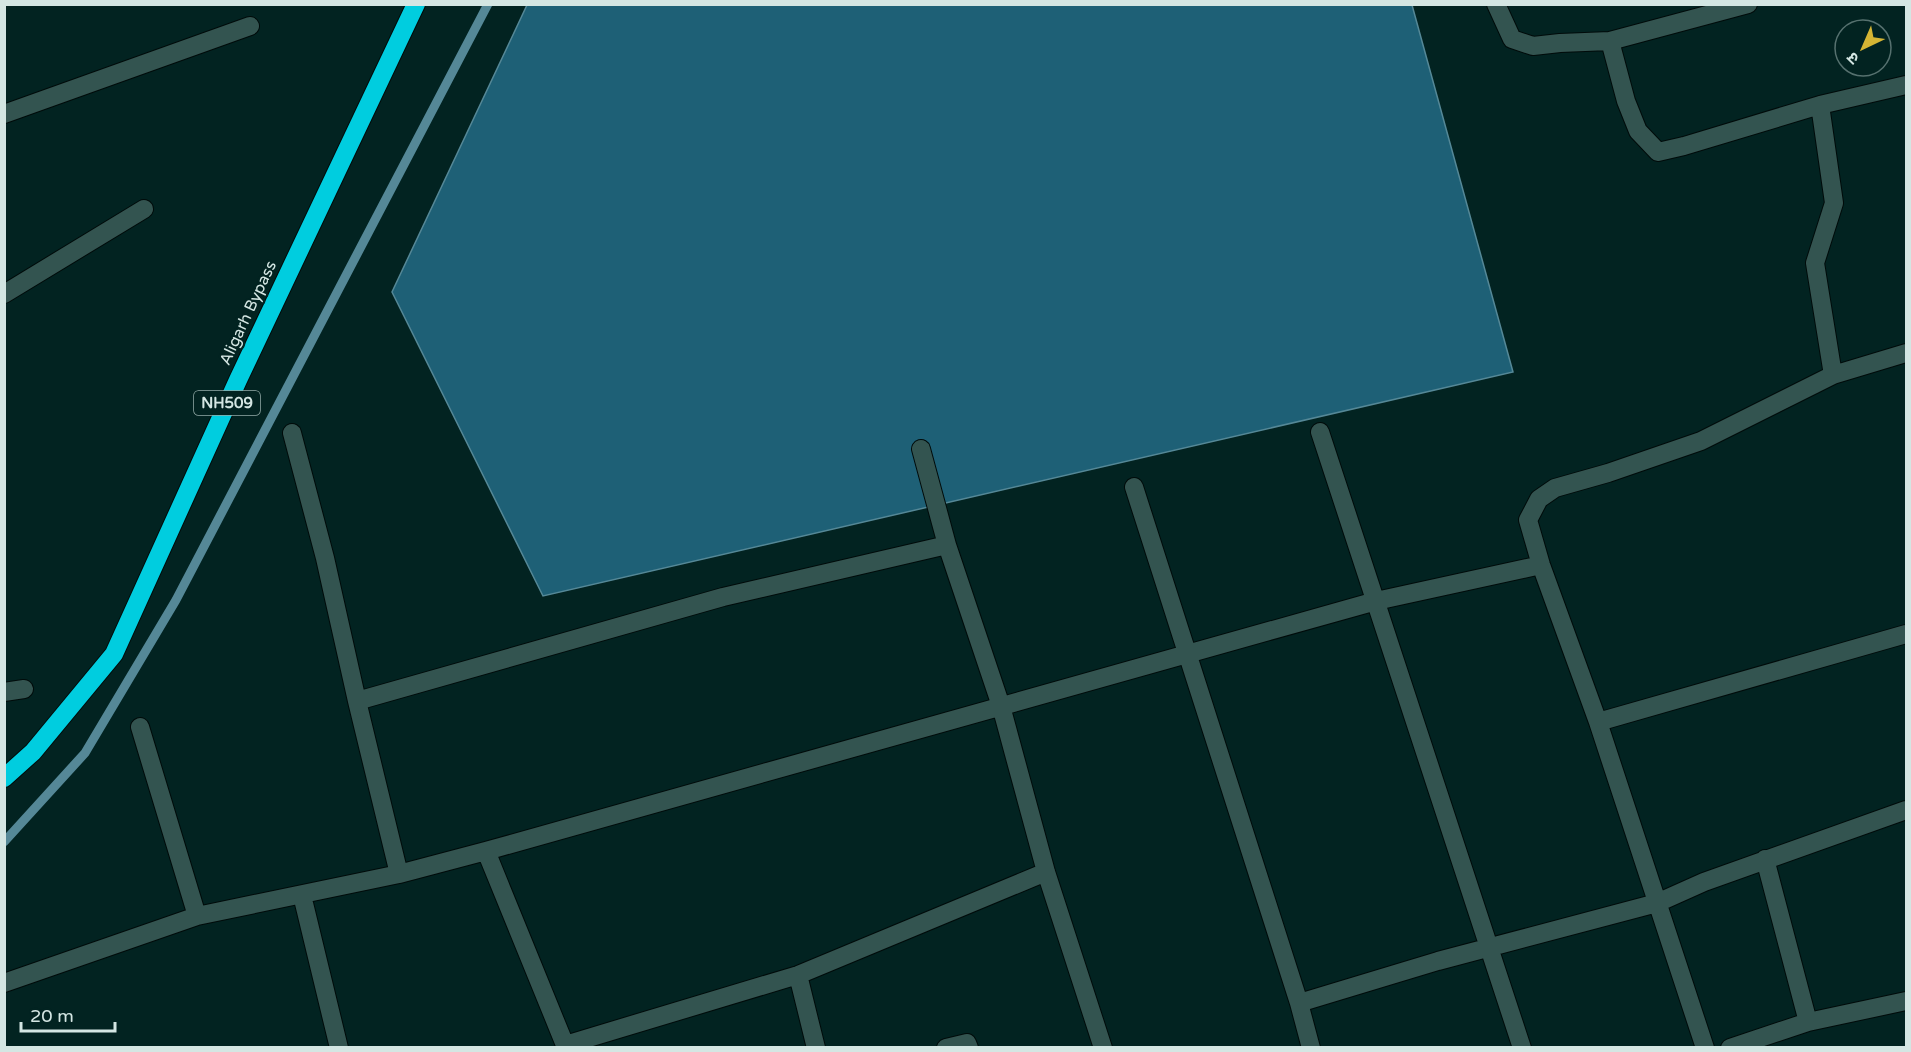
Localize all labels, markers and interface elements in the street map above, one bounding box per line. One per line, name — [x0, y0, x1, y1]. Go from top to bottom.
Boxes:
north arrow — [1833, 18, 1893, 78]
text: उ — [1843, 47, 1864, 69]
street label: Aligarh Bypass — [215, 258, 281, 368]
road number: NH509 — [194, 391, 260, 415]
scale bar — [21, 995, 116, 1033]
text: 20 m — [30, 1005, 74, 1027]

